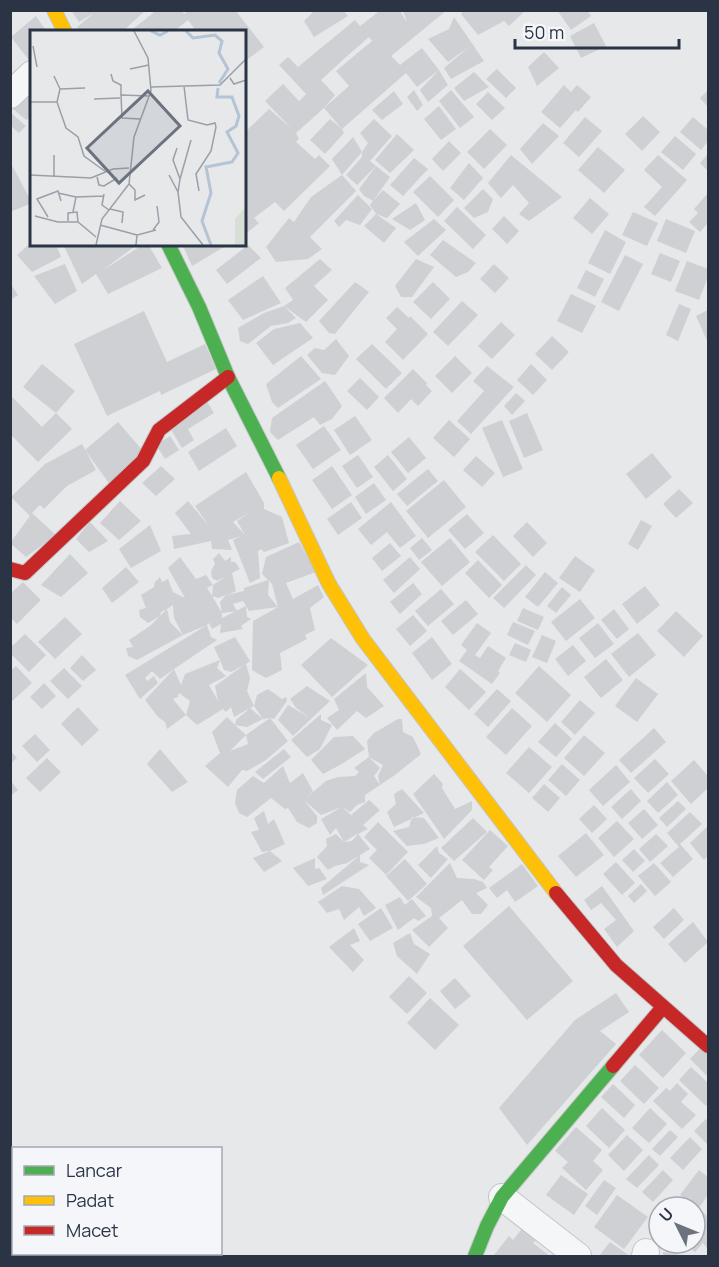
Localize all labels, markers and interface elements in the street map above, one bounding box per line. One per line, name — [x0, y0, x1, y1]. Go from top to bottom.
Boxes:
scale bar — [515, 12, 678, 50]
text: 50 m — [524, 20, 564, 44]
inset map — [30, 30, 246, 246]
legend — [12, 1147, 222, 1255]
text: Lancar — [66, 1158, 123, 1182]
text: Padat — [66, 1188, 114, 1212]
north arrow — [647, 1195, 707, 1255]
text: U — [654, 1203, 678, 1226]
text: Macet — [66, 1218, 119, 1242]

